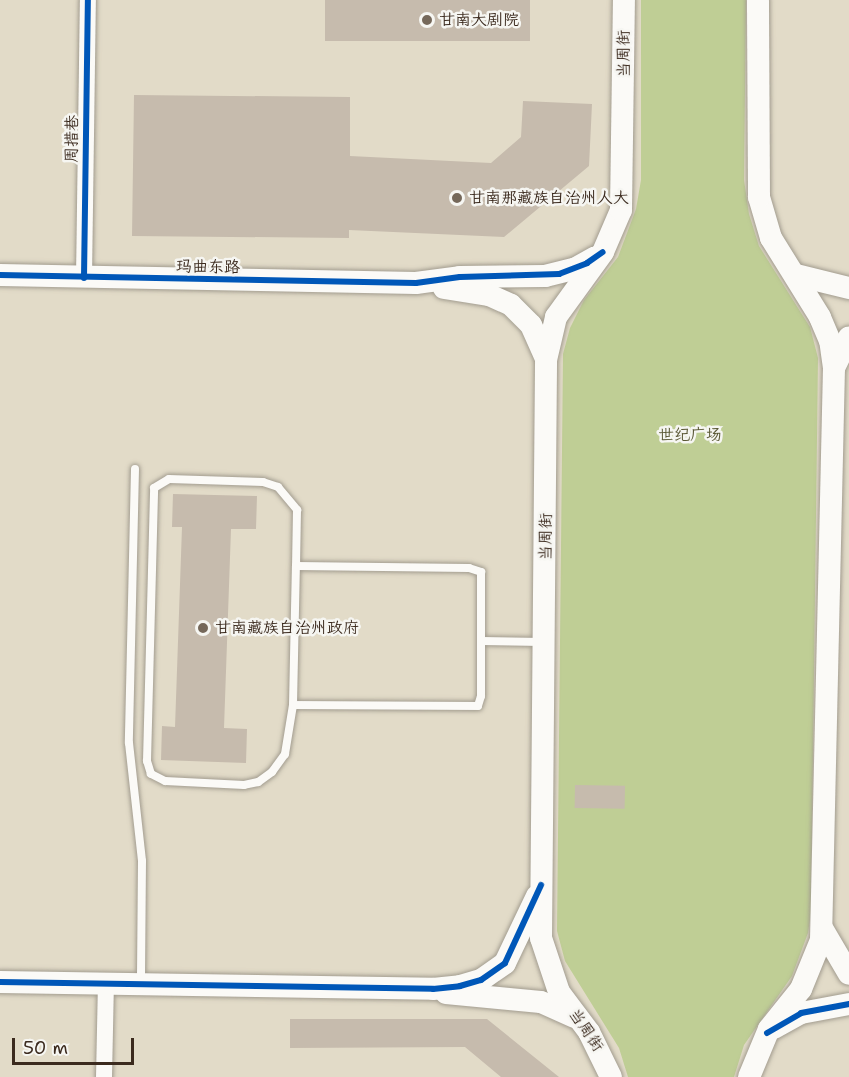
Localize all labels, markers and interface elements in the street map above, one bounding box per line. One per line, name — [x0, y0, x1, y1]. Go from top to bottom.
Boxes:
place label: 甘南大剧院 — [439, 10, 519, 30]
marker: 甘南大剧院 — [420, 13, 434, 27]
street label: 当周街 — [614, 30, 634, 78]
street label: 周措巷 — [62, 115, 82, 163]
place label: 甘南那藏族自治州人大 — [469, 188, 629, 208]
marker: 甘南那藏族自治州人大 — [450, 191, 464, 205]
street label: 玛曲东路 — [176, 257, 240, 277]
park label: 世纪广场 — [658, 425, 722, 445]
street label: 当周街 — [536, 513, 556, 561]
place label: 甘南藏族自治州政府 — [215, 618, 359, 638]
marker: 甘南藏族自治州政府 — [196, 621, 210, 635]
street label: 当周街 — [565, 1005, 607, 1055]
scale bar — [15, 1026, 136, 1064]
text: 50 m — [23, 1036, 68, 1060]

